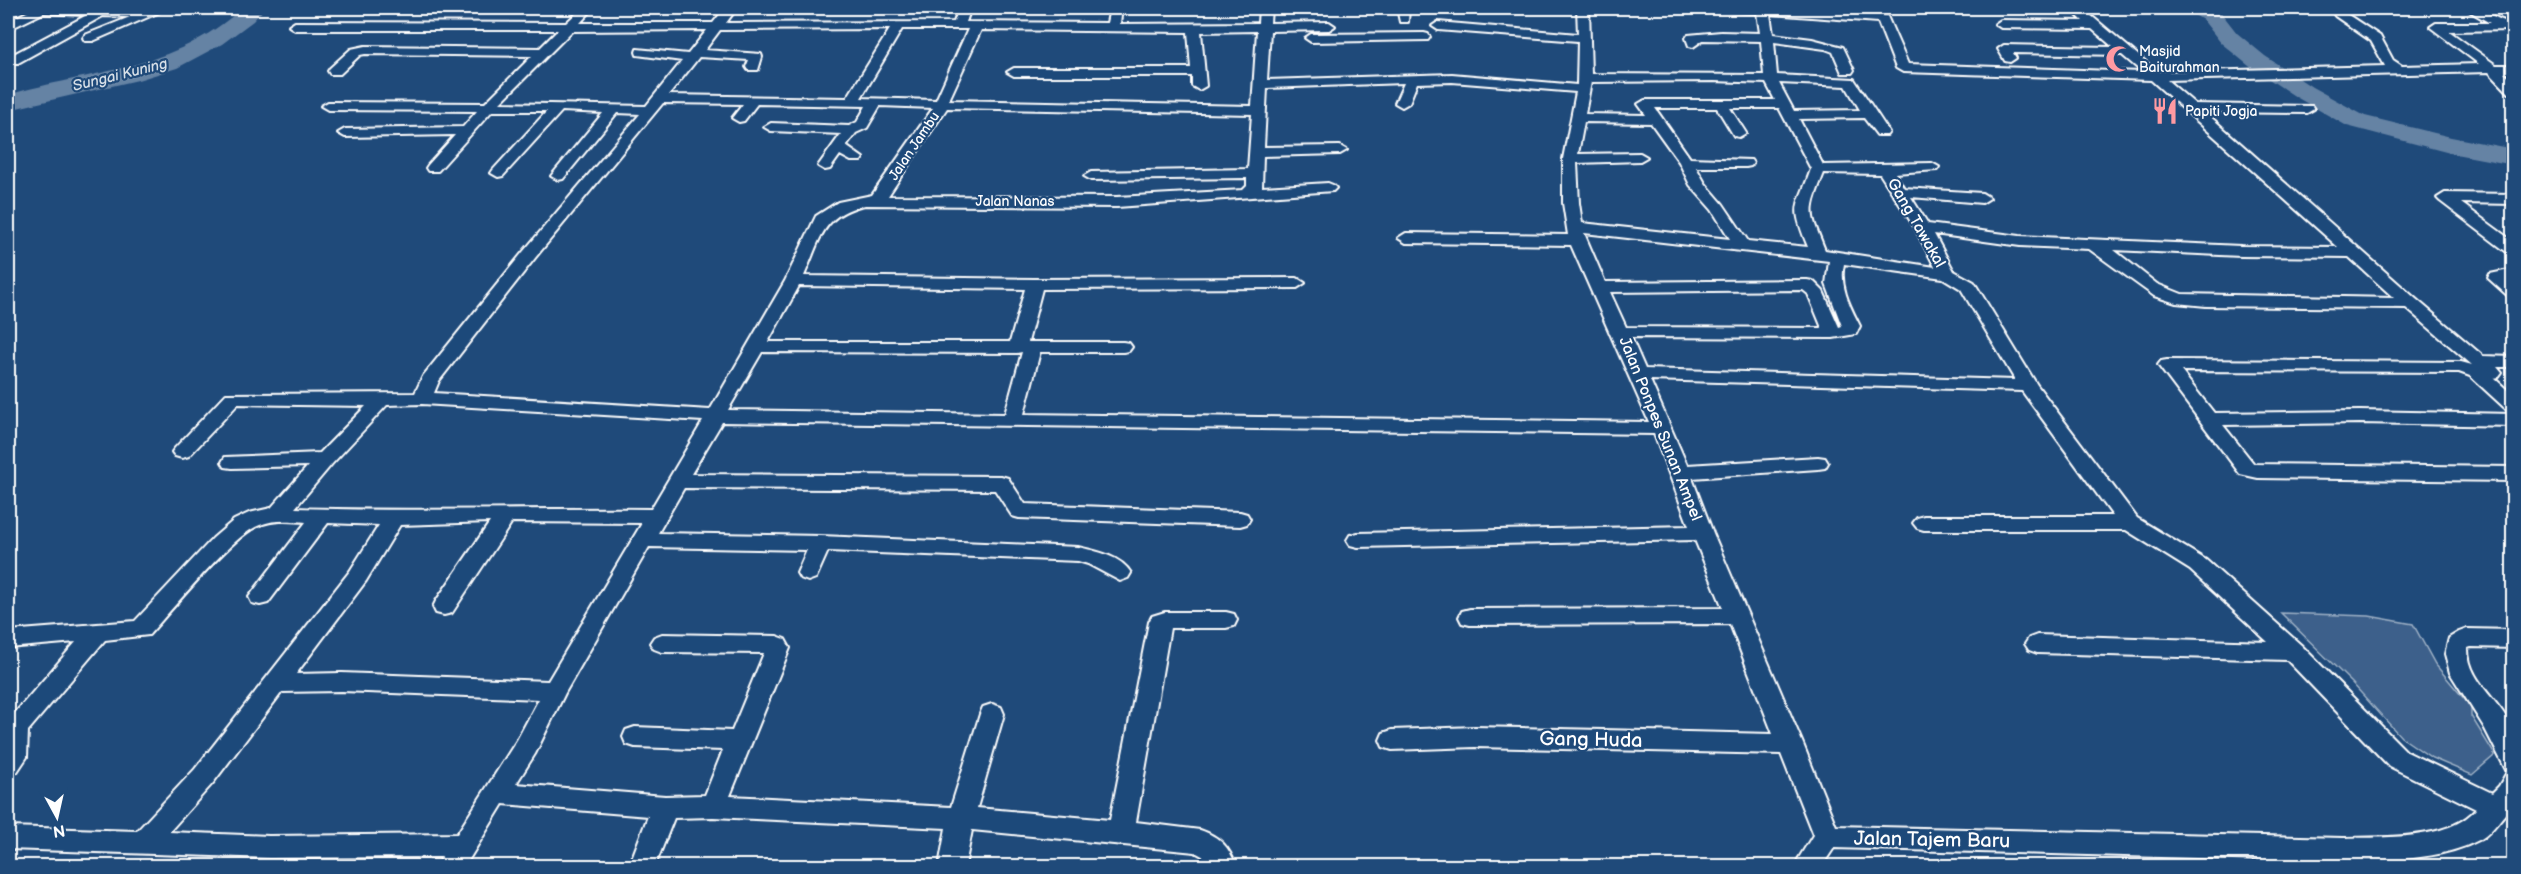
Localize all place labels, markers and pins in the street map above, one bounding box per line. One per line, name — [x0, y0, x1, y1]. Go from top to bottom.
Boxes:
place label: Masjid Baiturahman — [2139, 43, 2220, 76]
mosque icon: Masjid Baiturahman — [2104, 44, 2134, 74]
restaurant icon: Papiti Jogja — [2150, 96, 2180, 126]
place label: Papiti Jogja — [2185, 103, 2258, 120]

